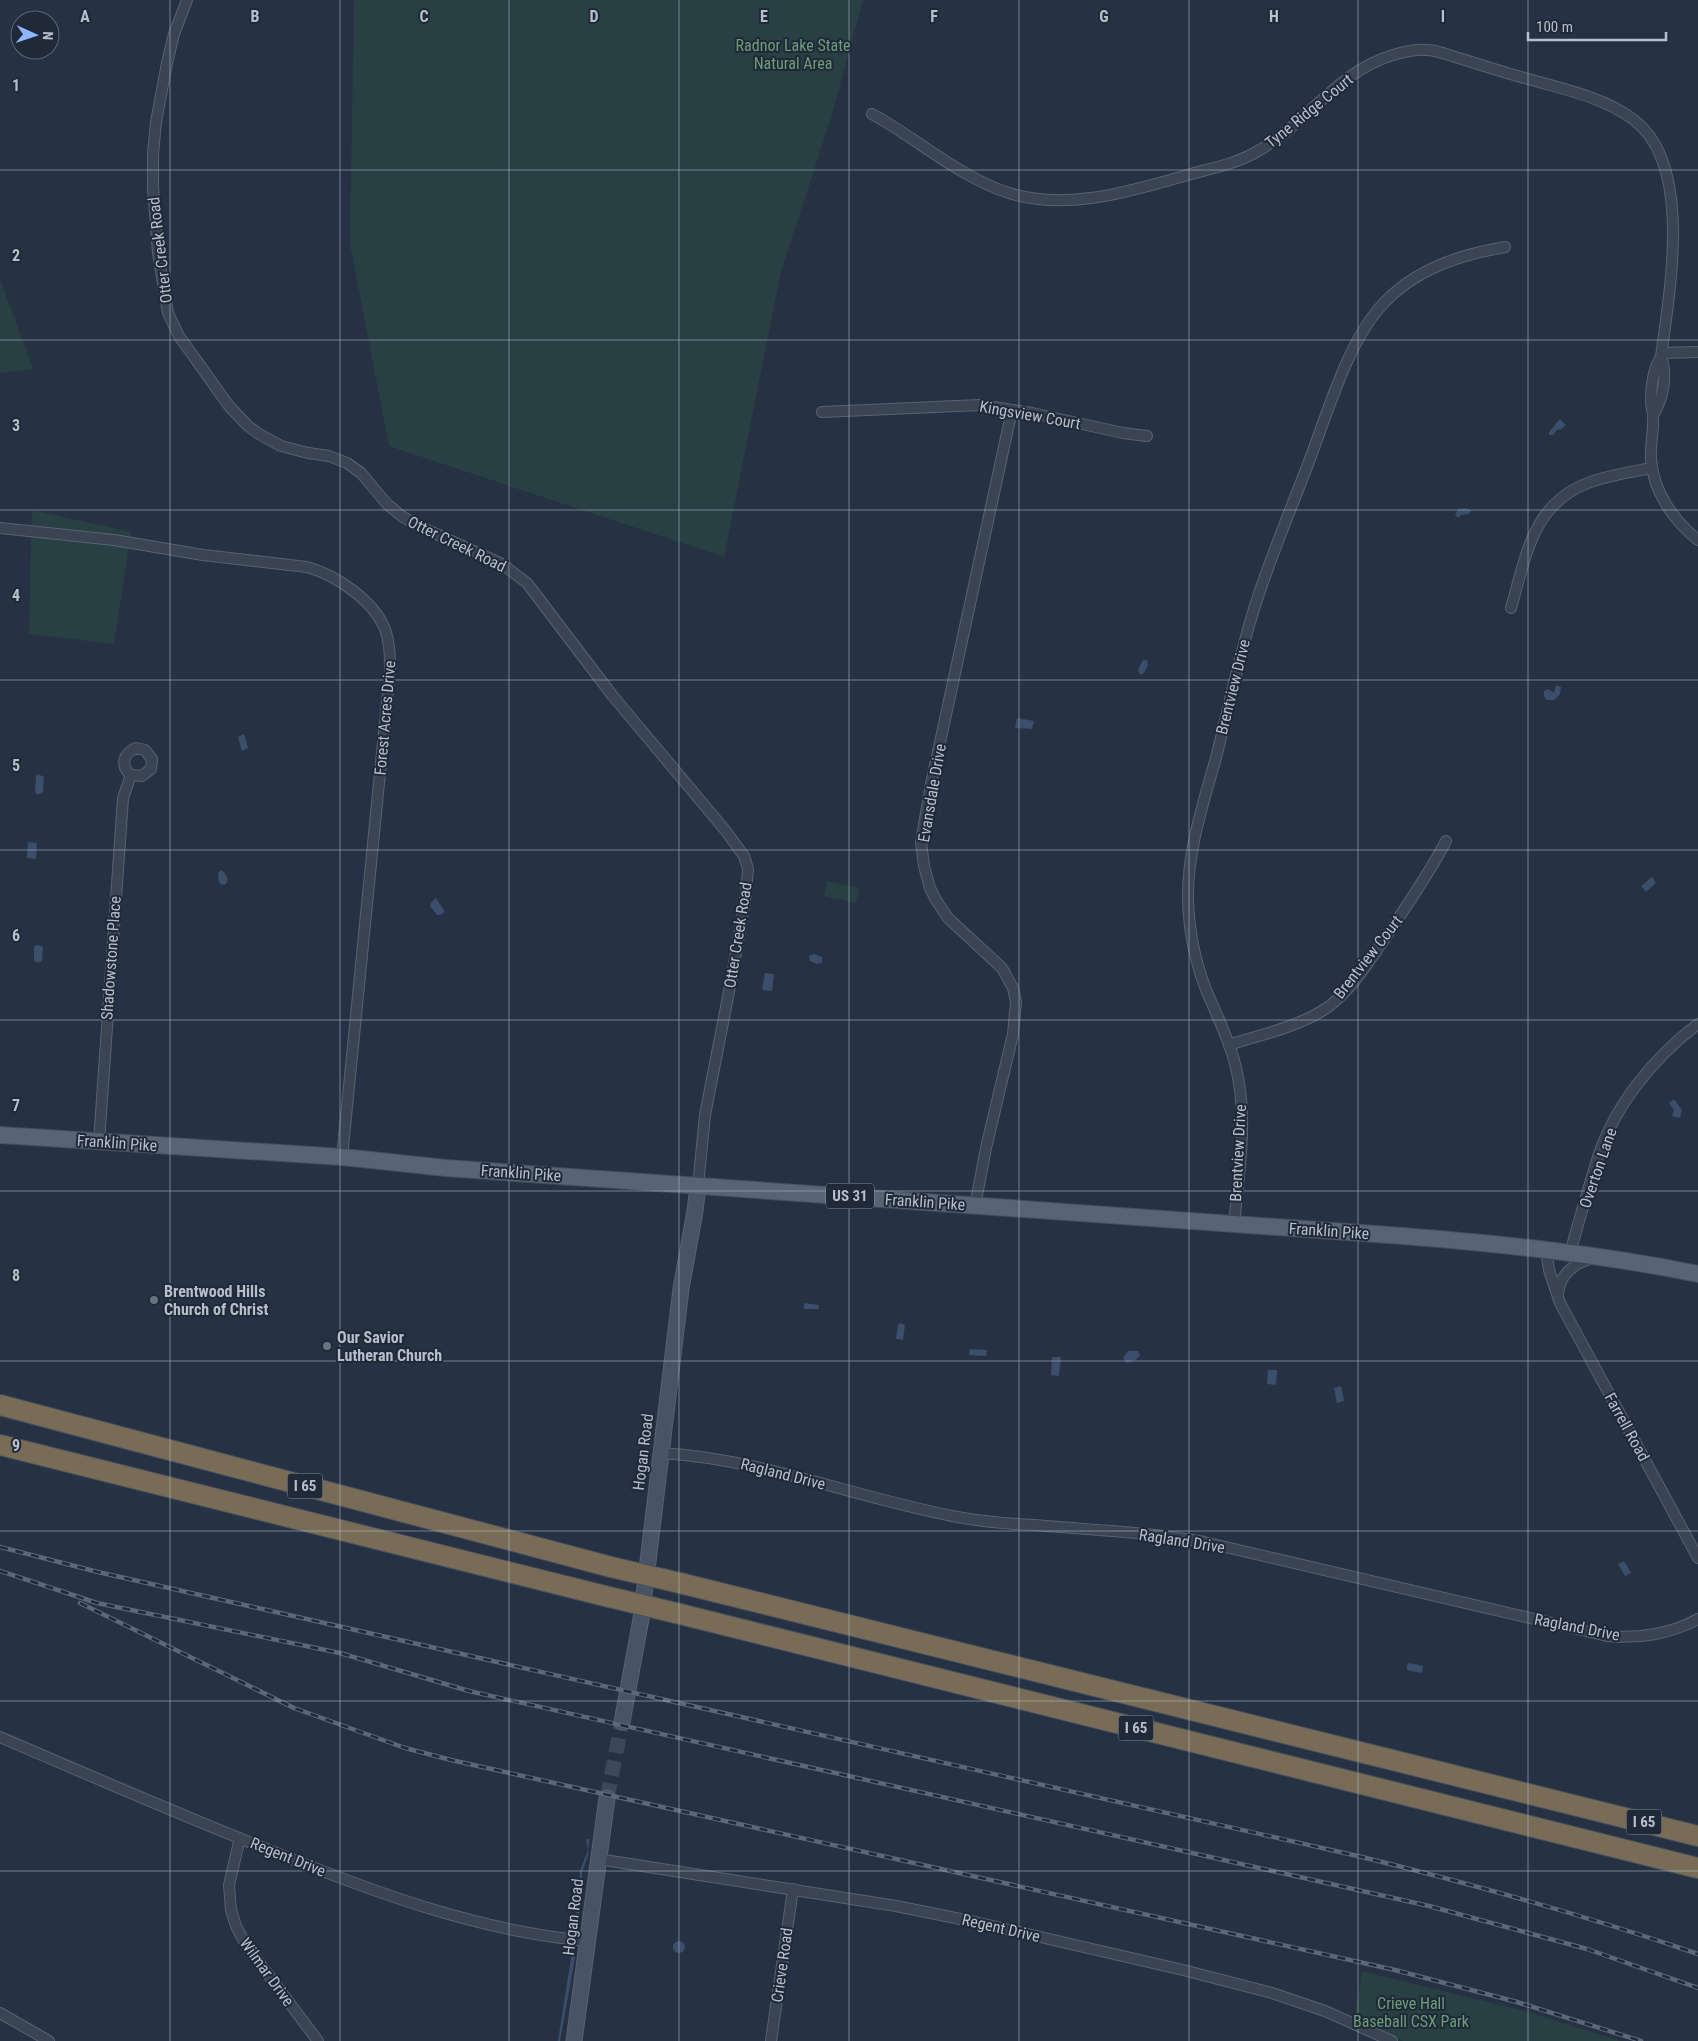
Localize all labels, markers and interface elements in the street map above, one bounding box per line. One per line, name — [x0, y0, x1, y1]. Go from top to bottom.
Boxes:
text: A — [80, 7, 90, 26]
text: B — [251, 7, 260, 26]
text: C — [419, 7, 429, 26]
text: D — [589, 7, 599, 26]
text: E — [760, 7, 768, 26]
text: F — [930, 7, 938, 26]
text: G — [1099, 7, 1109, 26]
text: H — [1269, 7, 1279, 26]
text: I — [1441, 7, 1445, 26]
north arrow — [10, 10, 60, 60]
scale bar — [1528, 10, 1666, 42]
text: 100 m — [1536, 18, 1573, 36]
text: N — [40, 31, 56, 40]
park label: Radnor Lake State Natural Area — [736, 36, 850, 73]
street label: Tyne Ridge Court — [1261, 70, 1357, 152]
text: 1 — [12, 76, 20, 95]
street label: Otter Creek Road — [144, 196, 176, 304]
text: 2 — [12, 246, 20, 265]
street label: Kingsview Court — [978, 397, 1082, 433]
text: 3 — [12, 416, 20, 435]
street label: Otter Creek Road — [405, 512, 509, 576]
text: 4 — [12, 586, 20, 605]
street label: Brentview Drive — [1212, 637, 1254, 737]
street label: Forest Acres Drive — [371, 660, 399, 776]
street label: Evansdale Drive — [914, 742, 950, 844]
text: 5 — [12, 756, 20, 775]
street label: Otter Creek Road — [720, 881, 756, 989]
street label: Shadowstone Place — [97, 895, 125, 1021]
street label: Brentview Court — [1330, 911, 1407, 1002]
text: 6 — [12, 926, 20, 945]
text: 7 — [12, 1096, 20, 1115]
street label: Brentview Drive — [1226, 1104, 1250, 1202]
street label: Overton Lane — [1575, 1125, 1621, 1211]
street label: Franklin Pike — [76, 1131, 158, 1155]
street label: Franklin Pike — [480, 1161, 562, 1185]
road number: US 31 — [826, 1184, 874, 1208]
street label: Franklin Pike — [884, 1190, 966, 1214]
street label: Franklin Pike — [1288, 1219, 1370, 1243]
text: 8 — [12, 1266, 20, 1285]
place label: Brentwood Hills Church of Christ — [164, 1282, 268, 1319]
marker: Brentwood Hills Church of Christ — [148, 1294, 160, 1306]
place label: Our Savior Lutheran Church — [337, 1328, 442, 1365]
marker: Our Savior Lutheran Church — [321, 1340, 333, 1352]
street label: Farrell Road — [1600, 1389, 1654, 1465]
street label: Hogan Road — [629, 1413, 657, 1491]
text: 9 — [12, 1436, 20, 1455]
street label: Ragland Drive — [739, 1454, 827, 1494]
road number: I 65 — [288, 1474, 322, 1498]
street label: Ragland Drive — [1138, 1525, 1226, 1557]
street label: Ragland Drive — [1533, 1609, 1621, 1645]
road number: I 65 — [1118, 1716, 1154, 1740]
road number: I 65 — [1626, 1810, 1662, 1834]
street label: Regent Drive — [248, 1833, 328, 1881]
street label: Hogan Road — [559, 1878, 587, 1956]
street label: Regent Drive — [960, 1910, 1042, 1946]
street label: Crieve Road — [767, 1927, 797, 2003]
street label: Wilmar Drive — [236, 1934, 298, 2010]
park label: Crieve Hall Baseball CSX Park — [1353, 1994, 1470, 2031]

